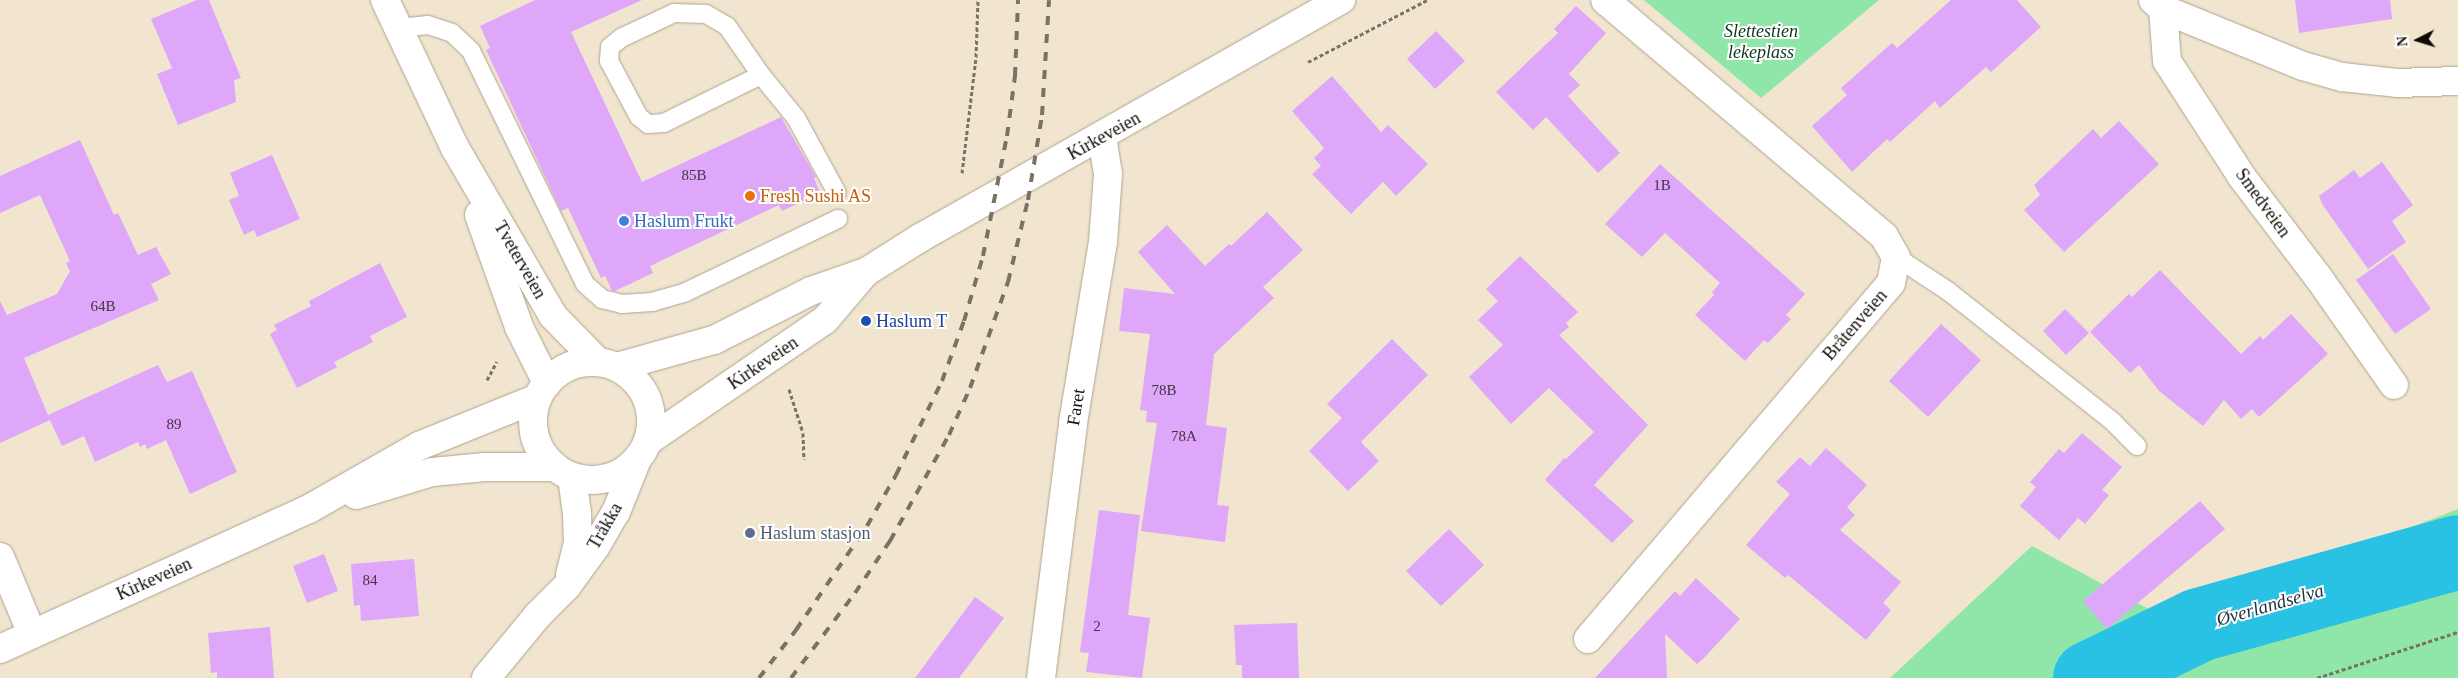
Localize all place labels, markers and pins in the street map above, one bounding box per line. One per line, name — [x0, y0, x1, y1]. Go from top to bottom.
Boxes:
place label: Fresh Sushi AS — [760, 185, 872, 207]
marker: Fresh Sushi AS — [744, 190, 756, 202]
place label: Haslum Frukt — [634, 210, 734, 232]
marker: Haslum Frukt — [618, 215, 630, 227]
place label: Haslum T — [876, 310, 947, 332]
marker: Haslum T — [860, 315, 872, 327]
place label: Haslum stasjon — [760, 522, 870, 544]
marker: Haslum stasjon — [744, 527, 756, 539]

